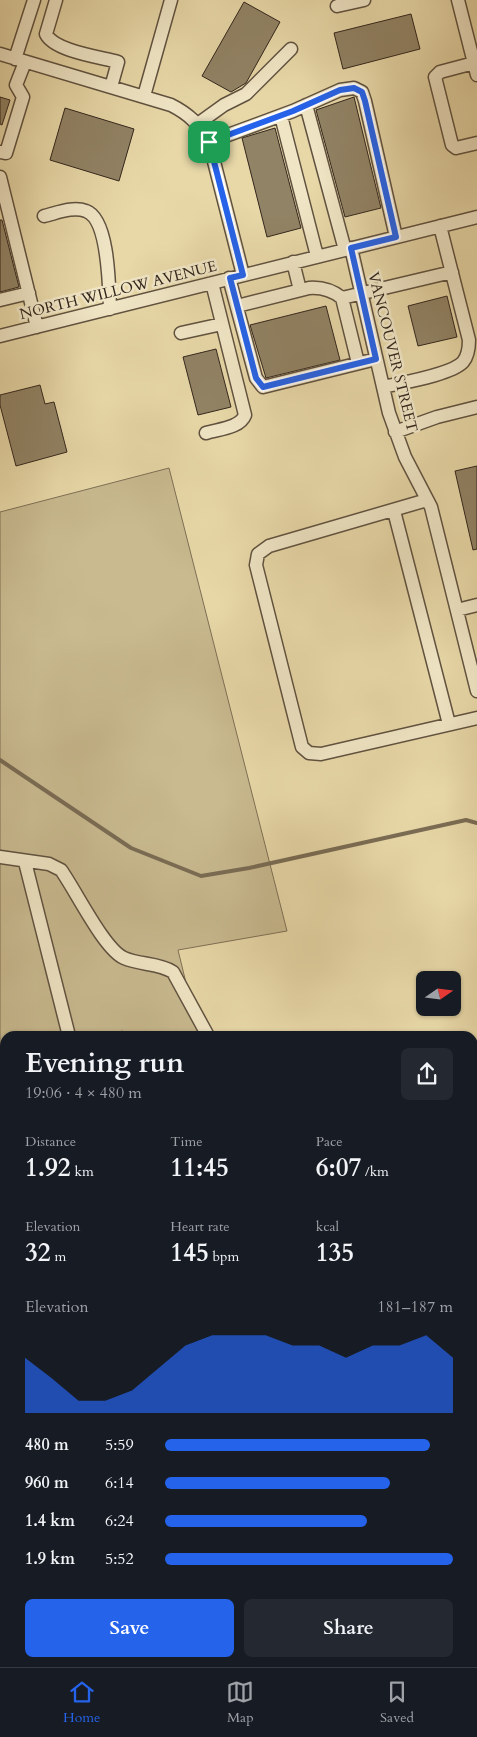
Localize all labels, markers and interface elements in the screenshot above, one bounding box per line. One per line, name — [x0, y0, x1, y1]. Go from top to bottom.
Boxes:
pin — [188, 121, 230, 163]
icon: arrive — [195, 128, 223, 156]
street label: NORTH WILLOW AVENUE — [17, 256, 219, 324]
street label: VANCOUVER STREET — [363, 270, 423, 434]
north arrow — [416, 971, 461, 1016]
map controls — [416, 971, 461, 1016]
text: Evening run — [25, 1044, 184, 1082]
button: share — [401, 1048, 453, 1100]
text: 19:06 · 4 × 480 m — [25, 1082, 142, 1104]
text: Distance — [25, 1132, 76, 1151]
text: Time — [170, 1132, 203, 1151]
text: Pace — [316, 1132, 343, 1151]
text: 1.92 — [25, 1151, 71, 1185]
text: 11:45 — [170, 1151, 229, 1185]
text: 6:07 — [316, 1151, 361, 1185]
text: km — [71, 1162, 94, 1181]
text: /km — [361, 1162, 389, 1181]
text: Elevation — [25, 1217, 81, 1236]
text: Heart rate — [170, 1217, 230, 1236]
text: kcal — [316, 1217, 339, 1236]
text: 32 — [25, 1236, 51, 1270]
text: 145 — [170, 1236, 209, 1270]
text: 135 — [316, 1236, 354, 1270]
text: m — [51, 1247, 66, 1266]
text: bpm — [209, 1247, 239, 1266]
text: Elevation — [25, 1296, 89, 1318]
text: 181–187 m — [377, 1296, 453, 1318]
text: 480 m — [25, 1434, 69, 1456]
text: 5:59 — [105, 1434, 134, 1456]
text: 960 m — [25, 1472, 69, 1494]
text: 6:14 — [105, 1472, 134, 1494]
text: 1.4 km — [25, 1510, 75, 1532]
text: 6:24 — [105, 1510, 134, 1532]
text: 1.9 km — [25, 1548, 75, 1570]
text: 5:52 — [105, 1548, 134, 1570]
button: Save — [25, 1599, 234, 1657]
button: Share — [244, 1599, 453, 1657]
tab: Home — [63, 1678, 100, 1727]
tab: Map — [226, 1678, 254, 1727]
tab: Saved — [380, 1678, 414, 1727]

